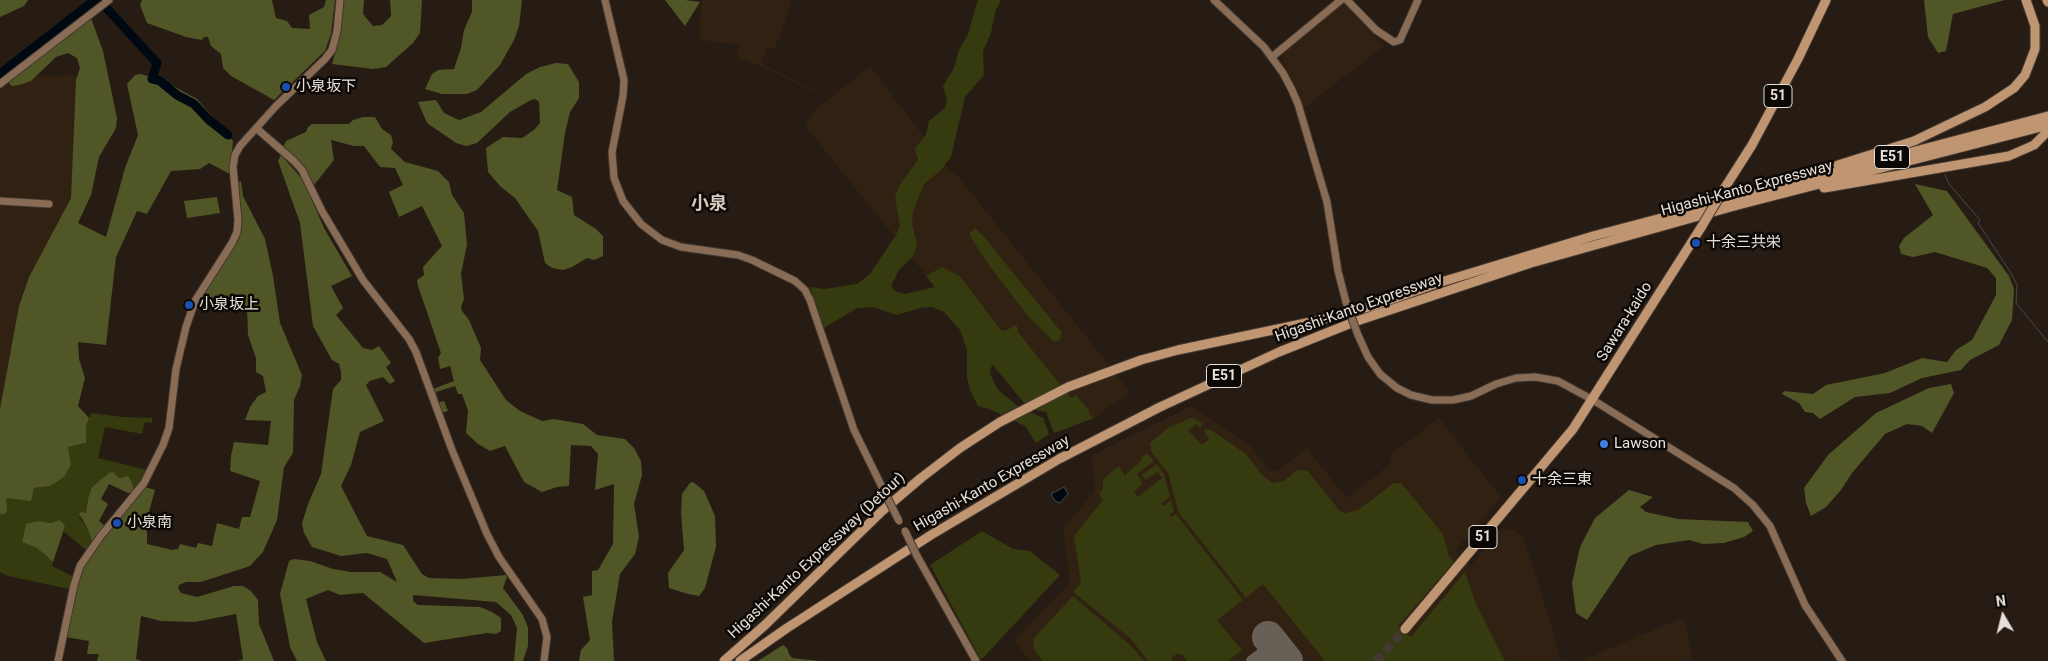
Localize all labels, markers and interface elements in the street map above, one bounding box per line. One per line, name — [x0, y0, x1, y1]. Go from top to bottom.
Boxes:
place label: 小泉坂下 — [296, 78, 356, 96]
marker: 小泉坂下 — [280, 81, 292, 93]
road number: 51 — [1764, 84, 1792, 108]
road number: E51 — [1874, 146, 1910, 168]
street label: Higashi-Kanto Expressway — [1659, 157, 1835, 221]
district label: 小泉 — [691, 193, 727, 215]
place label: 十余三共栄 — [1706, 234, 1781, 252]
marker: 十余三共栄 — [1690, 237, 1702, 249]
street label: Higashi-Kanto Expressway — [1273, 269, 1445, 347]
street label: Sawara-kaido — [1594, 279, 1656, 365]
place label: 小泉坂上 — [199, 296, 259, 314]
marker: 小泉坂上 — [183, 299, 195, 311]
road number: E51 — [1206, 364, 1242, 388]
street label: Higashi-Kanto Expressway — [911, 432, 1073, 536]
place label: Lawson — [1614, 435, 1666, 453]
marker: Lawson — [1598, 438, 1610, 450]
street label: Higashi-Kanto Expressway (Detour) — [725, 469, 909, 643]
place label: 十余三東 — [1532, 471, 1592, 489]
marker: 十余三東 — [1516, 474, 1528, 486]
place label: 小泉南 — [127, 514, 172, 532]
marker: 小泉南 — [111, 517, 123, 529]
road number: 51 — [1469, 526, 1497, 548]
north arrow — [1978, 591, 2028, 641]
text: N — [1995, 593, 2007, 610]

